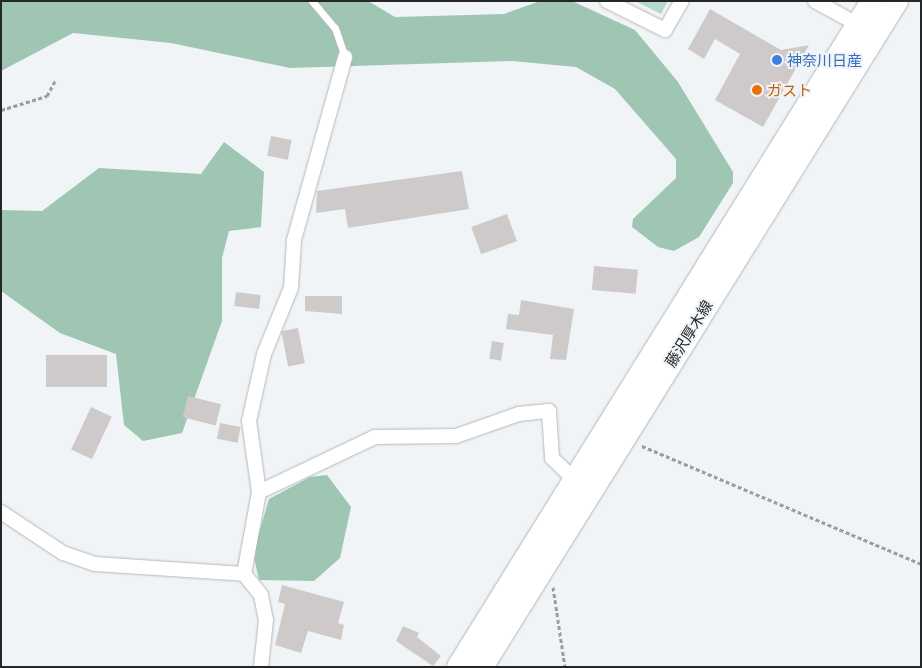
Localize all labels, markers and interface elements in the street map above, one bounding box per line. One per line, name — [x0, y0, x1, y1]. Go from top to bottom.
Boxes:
place label: 神奈川日産 — [787, 51, 862, 69]
marker: 神奈川日産 — [771, 54, 783, 66]
place label: ガスト — [767, 81, 812, 99]
marker: ガスト — [751, 84, 763, 96]
street label: 藤沢厚木線 — [660, 296, 716, 370]

